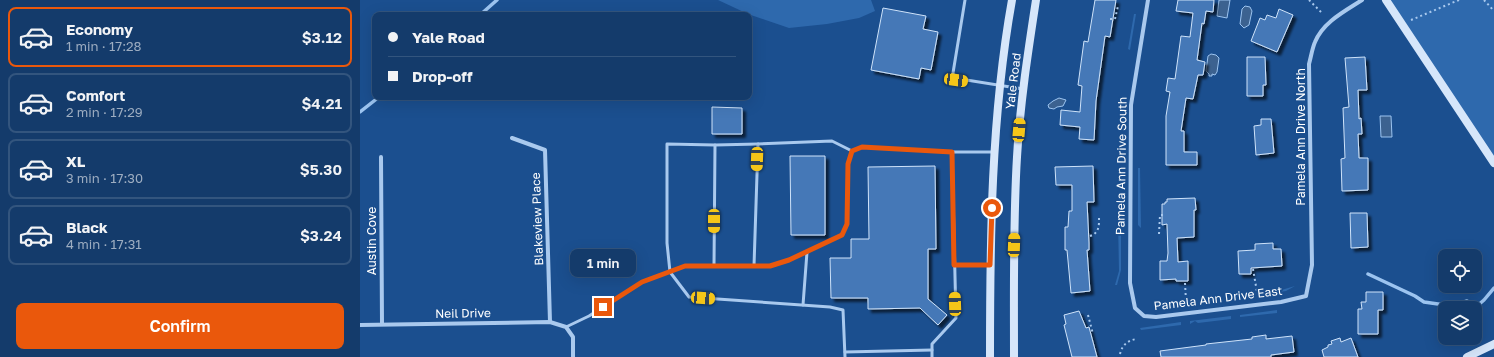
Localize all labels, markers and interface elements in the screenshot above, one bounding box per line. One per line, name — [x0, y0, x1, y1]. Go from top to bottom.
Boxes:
icon: car — [18, 19, 54, 55]
text: Economy — [66, 20, 133, 38]
text: $3.12 — [302, 28, 342, 46]
text: Yale Road — [412, 28, 485, 46]
text: 1 min · 17:28 — [66, 38, 142, 54]
street label: Yale Road — [1002, 52, 1024, 110]
text: Drop-off — [412, 67, 472, 85]
street label: Pamela Ann Drive North — [1293, 68, 1308, 206]
car — [943, 72, 969, 88]
icon: car — [18, 85, 54, 121]
text: Comfort — [66, 86, 125, 104]
text: $4.21 — [301, 94, 342, 112]
street label: Pamela Ann Drive South — [1112, 97, 1130, 235]
text: 2 min · 17:29 — [66, 104, 143, 120]
car — [1012, 118, 1026, 142]
car — [751, 147, 763, 171]
icon: car — [18, 151, 54, 187]
text: XL — [66, 152, 85, 170]
text: $5.30 — [300, 160, 342, 178]
text: 3 min · 17:30 — [66, 170, 143, 186]
street label: Blakeview Place — [528, 172, 546, 266]
route start — [983, 199, 1001, 217]
street label: Austin Cove — [364, 207, 379, 275]
car — [708, 209, 720, 233]
icon: car — [18, 217, 54, 253]
text: Black — [66, 218, 108, 236]
text: $3.24 — [300, 226, 342, 244]
car — [1008, 233, 1020, 257]
text: 4 min · 17:31 — [66, 236, 142, 252]
callout: 1 min — [570, 249, 636, 277]
map controls — [1438, 249, 1482, 345]
button: locate — [1438, 249, 1482, 293]
text: 1 min — [587, 255, 619, 271]
street label: Pamela Ann Drive East — [1153, 283, 1283, 313]
car — [691, 291, 715, 305]
car — [949, 292, 961, 316]
route end — [594, 298, 612, 316]
button: layers — [1438, 301, 1482, 345]
button: Confirm — [16, 303, 344, 349]
street label: Neil Drive — [435, 305, 491, 321]

